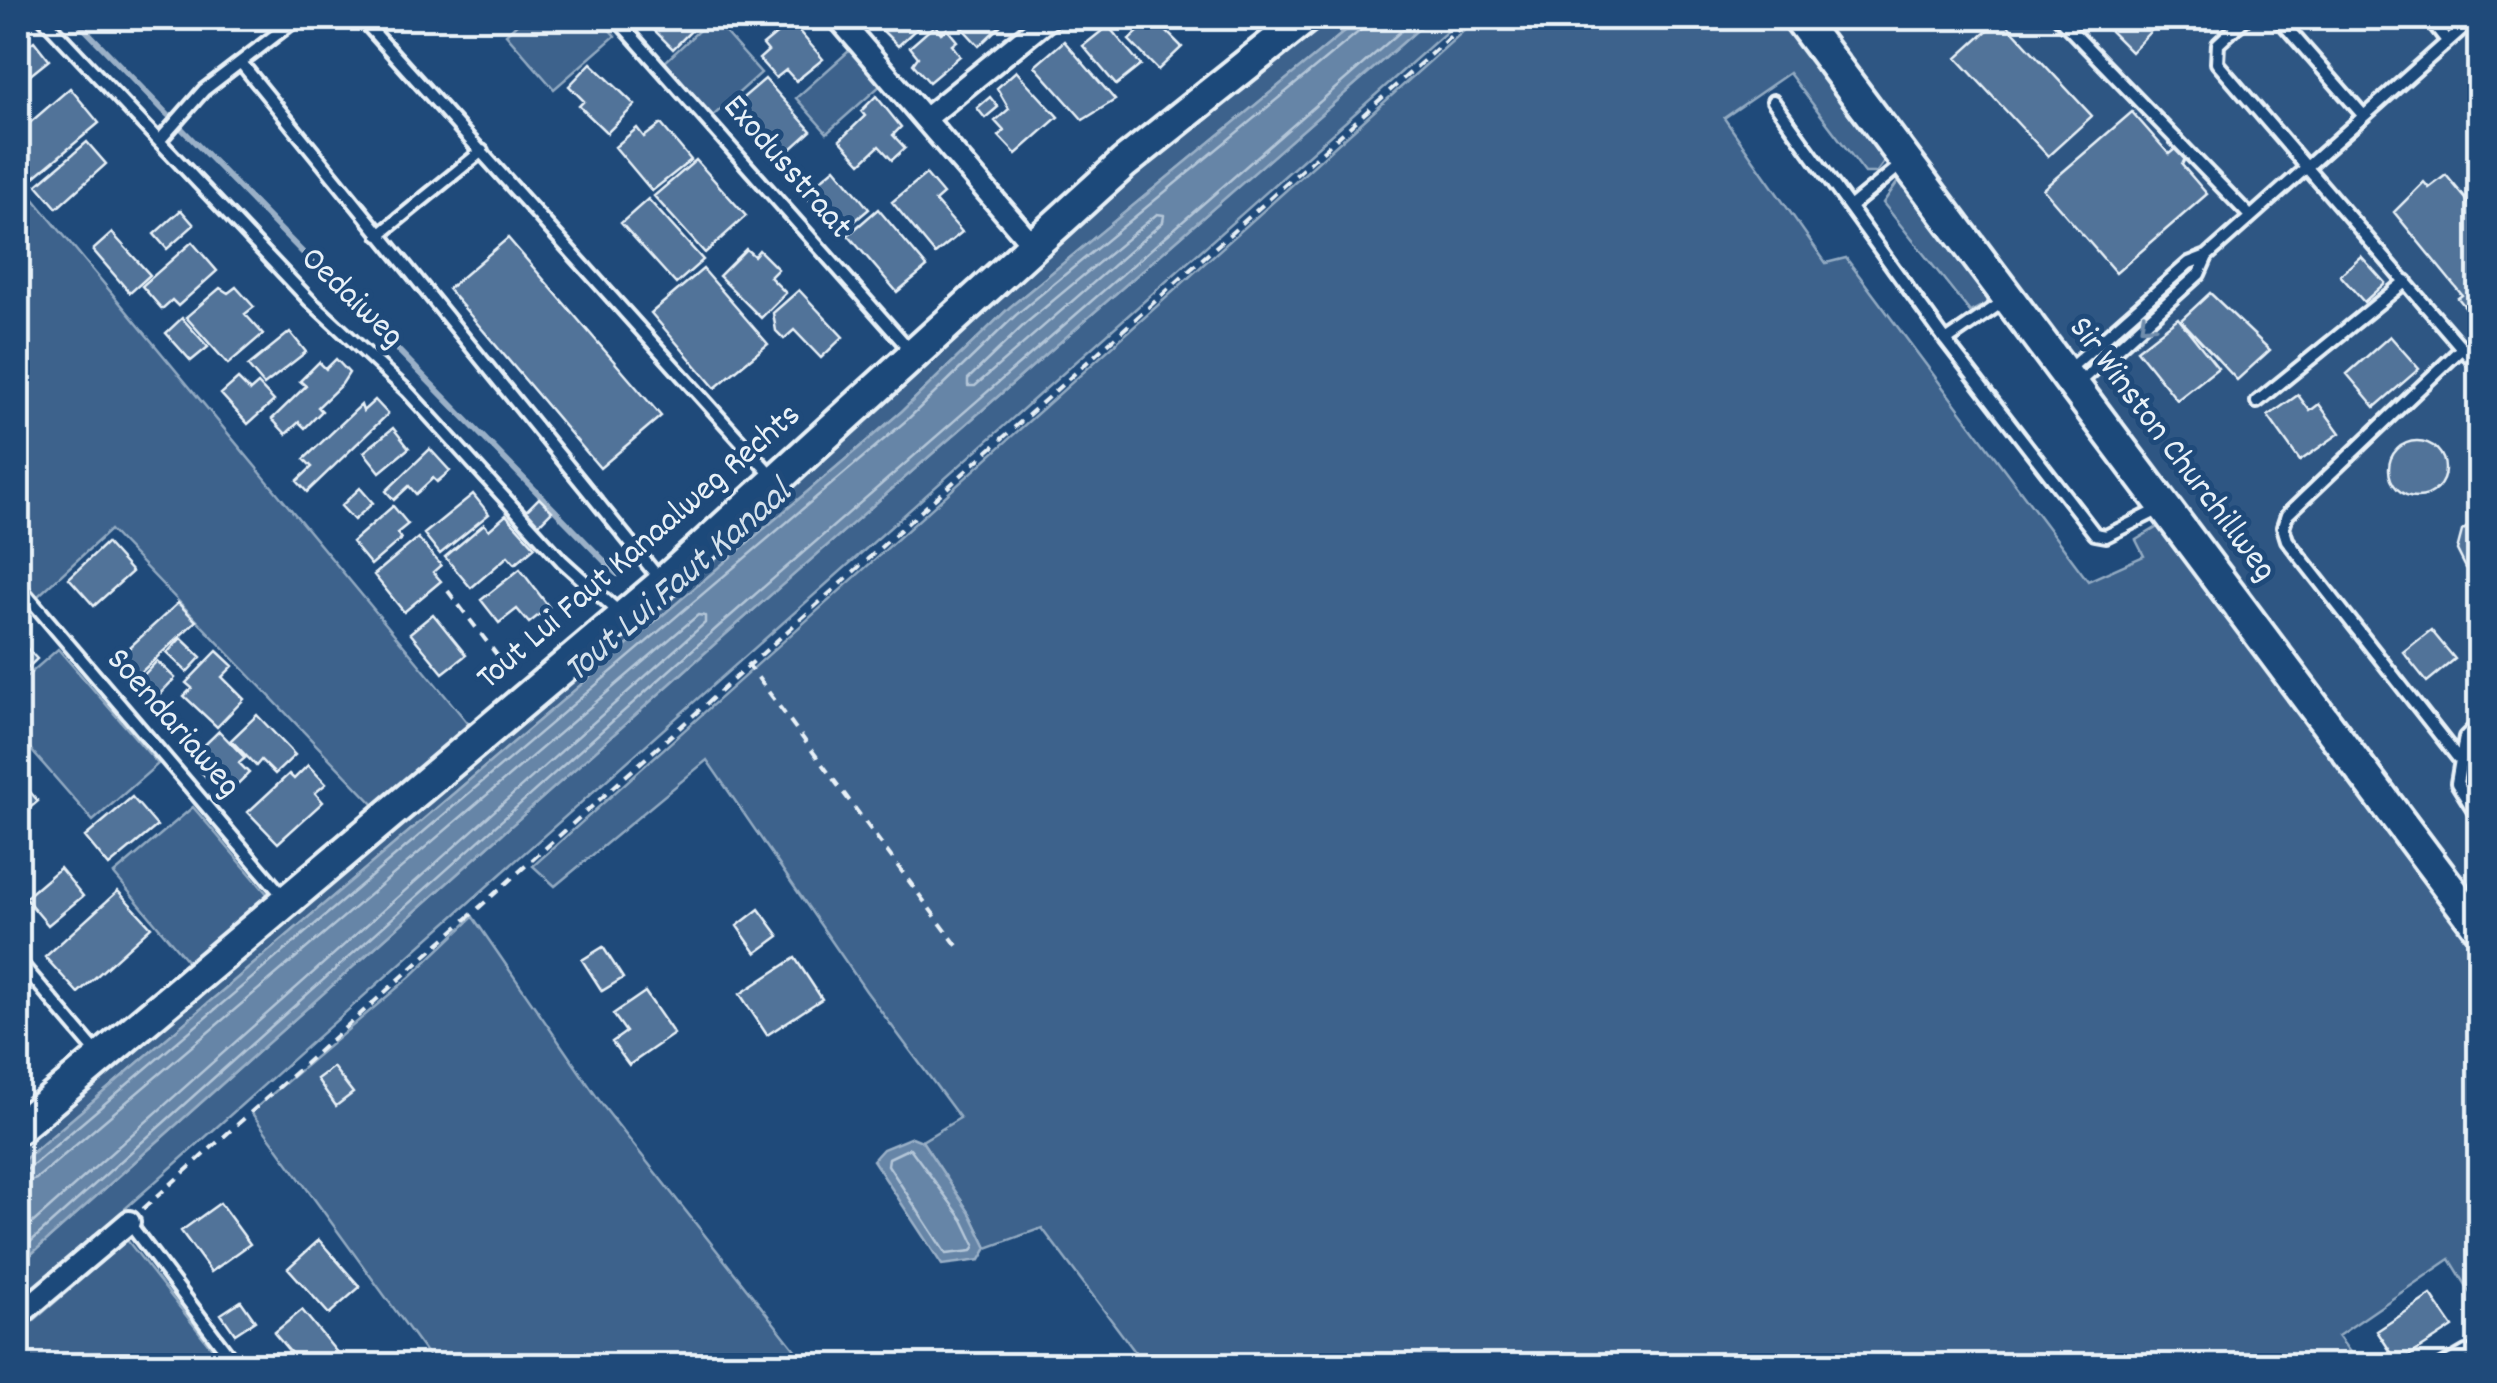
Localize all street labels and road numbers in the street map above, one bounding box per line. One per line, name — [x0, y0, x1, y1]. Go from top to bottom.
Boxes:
street label: Exodusstraat — [709, 85, 863, 251]
street label: Oedaiweg — [288, 237, 414, 361]
street label: Sir Winston Churchillweg — [2055, 307, 2287, 593]
street label: Tout Lui Faut Kanaalweg Rechts — [469, 396, 811, 700]
street label: Soendariaweg — [93, 638, 251, 810]

